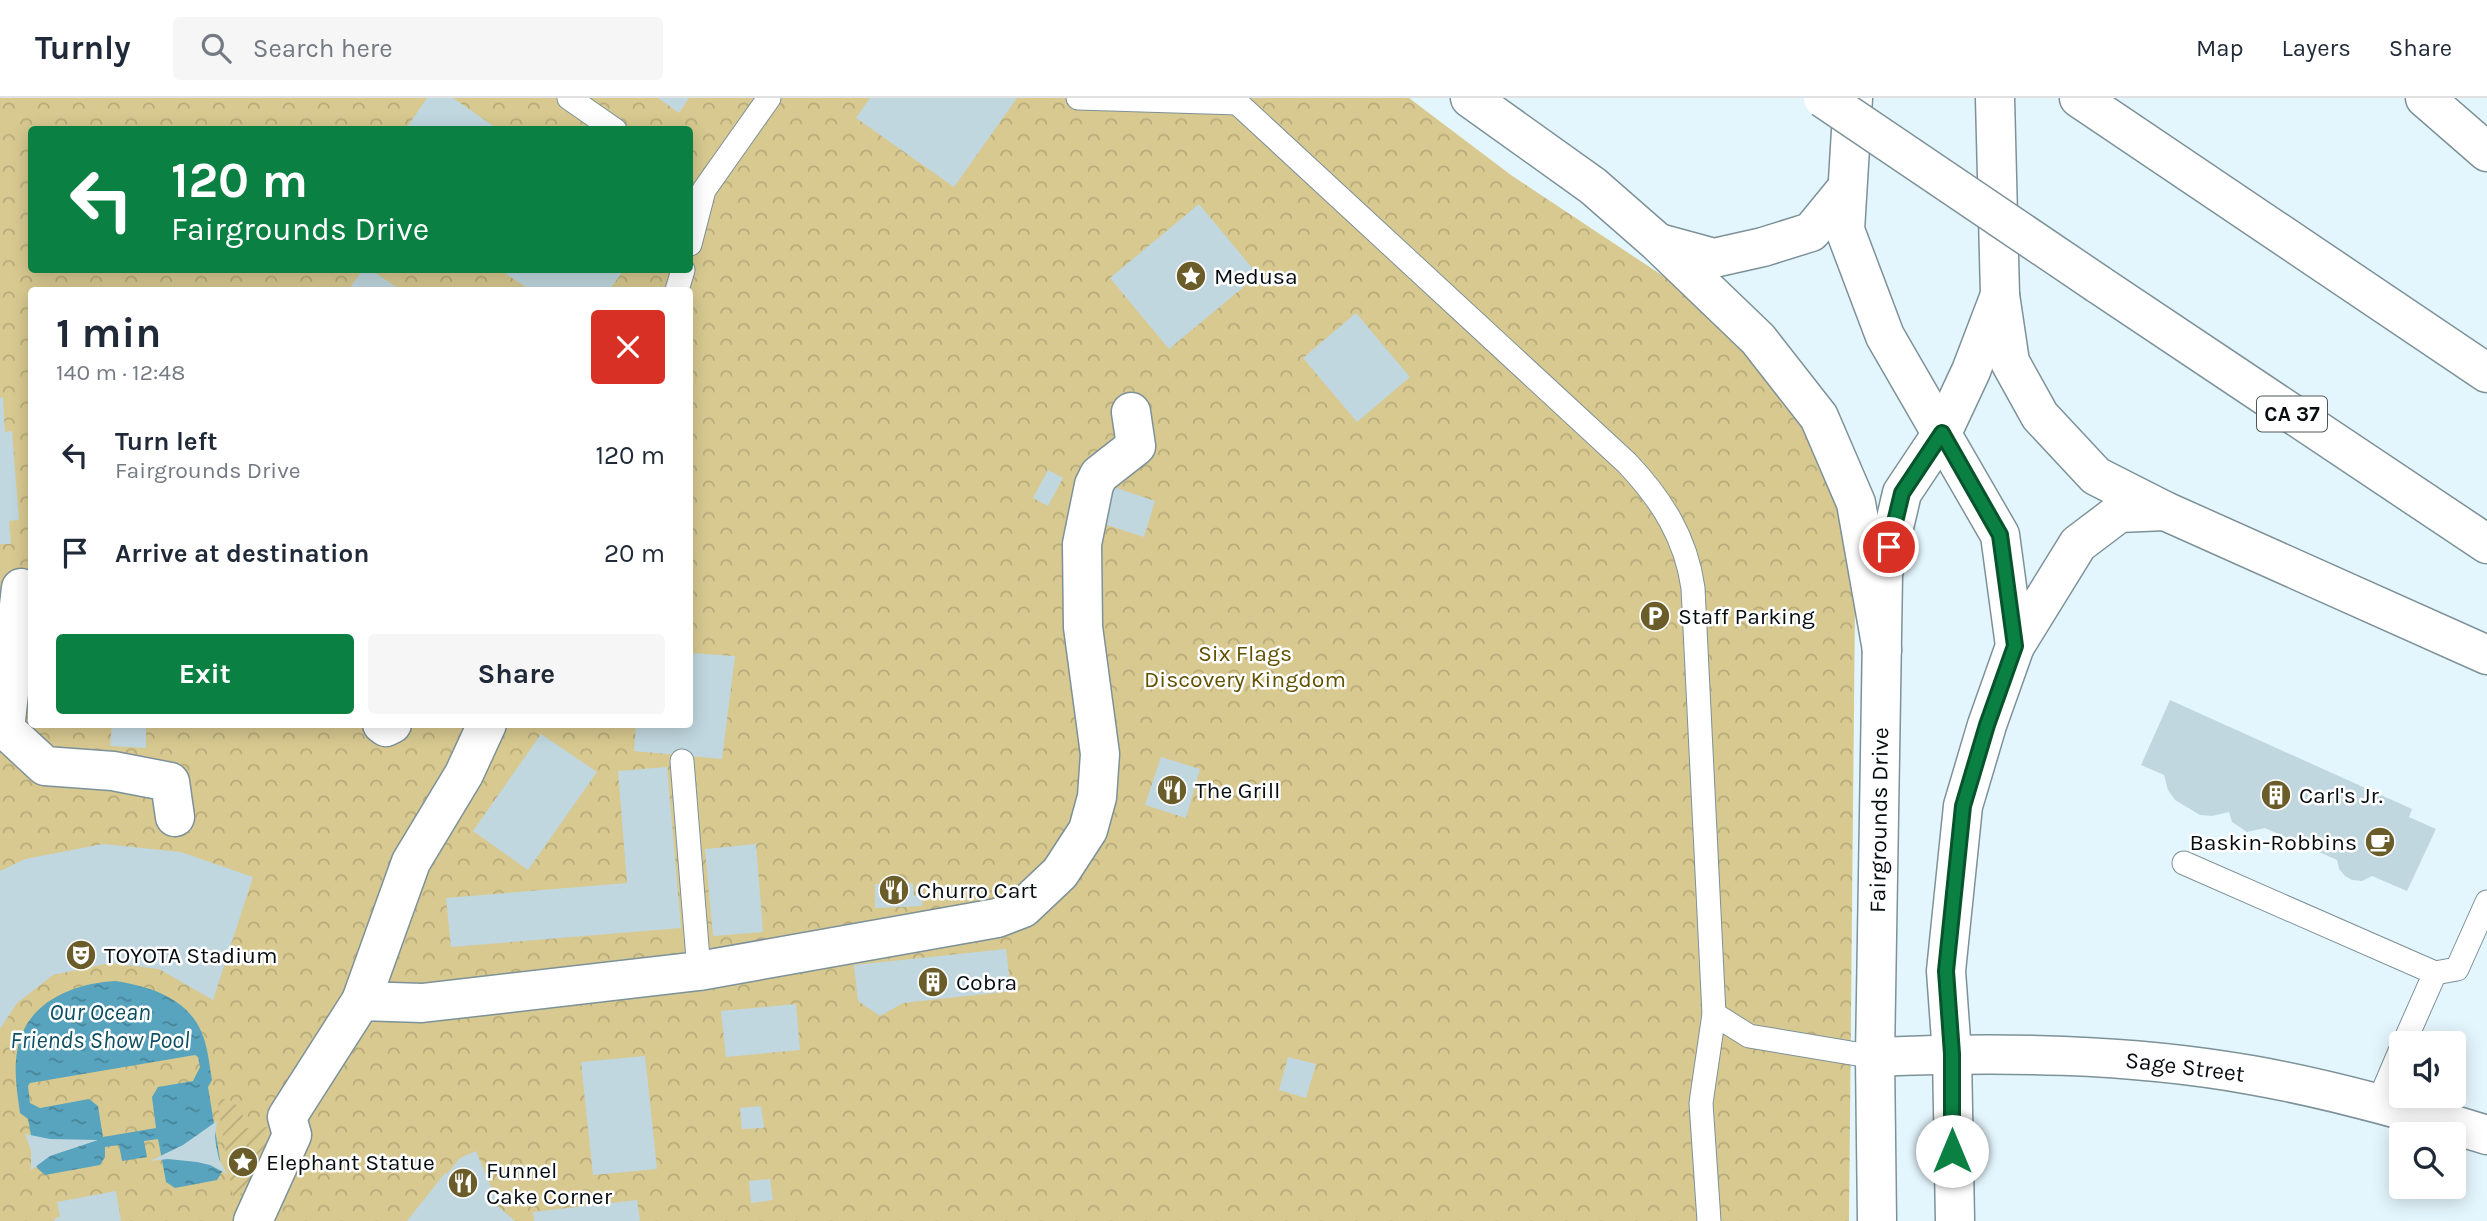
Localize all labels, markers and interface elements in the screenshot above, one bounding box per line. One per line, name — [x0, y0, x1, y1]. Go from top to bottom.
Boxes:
search box — [173, 17, 663, 80]
text: Turnly — [35, 29, 131, 67]
icon: search — [197, 29, 235, 67]
text: Search here — [253, 33, 393, 64]
text: Map — [2196, 34, 2244, 62]
text: Layers — [2282, 34, 2351, 62]
text: Share — [2389, 34, 2452, 62]
text: 120 m — [171, 152, 308, 209]
icon: left — [56, 154, 147, 245]
text: Fairgrounds Drive — [171, 211, 429, 248]
place icon: Medusa — [1174, 259, 1208, 293]
place label: Medusa — [1214, 263, 1298, 290]
text: 1 min — [56, 308, 161, 358]
button: close — [591, 310, 665, 384]
text: 140 m · 12:48 — [56, 359, 185, 386]
road number: CA 37 — [2257, 396, 2327, 432]
text: Turn left — [115, 426, 217, 457]
icon: left — [56, 436, 94, 474]
text: 120 m — [595, 440, 665, 471]
text: Fairgrounds Drive — [115, 457, 301, 484]
pin — [1859, 517, 1919, 577]
icon: arrive — [1870, 528, 1908, 566]
icon: arrive — [56, 534, 94, 572]
text: Arrive at destination — [115, 538, 369, 569]
text: 20 m — [604, 538, 665, 569]
parking icon: Staff Parking — [1638, 599, 1672, 633]
place label: Staff Parking — [1678, 603, 1815, 630]
button: Exit — [56, 634, 354, 714]
button: Share — [368, 634, 665, 714]
park label: Six Flags Discovery Kingdom — [1144, 640, 1346, 693]
street label: Fairgrounds Drive — [1864, 727, 1894, 913]
restaurant icon: The Grill — [1155, 773, 1189, 807]
place label: The Grill — [1195, 777, 1281, 804]
building icon: Carl's Jr. — [2259, 778, 2293, 812]
place label: Carl's Jr. — [2299, 782, 2383, 809]
cafe icon: Baskin-Robbins — [2363, 825, 2397, 859]
place label: Baskin-Robbins — [2190, 829, 2357, 856]
restaurant icon: Churro Cart — [877, 873, 911, 907]
place label: Churro Cart — [917, 877, 1038, 904]
theatre icon: TOYOTA Stadium — [64, 938, 98, 972]
place label: TOYOTA Stadium — [104, 942, 277, 969]
building icon: Cobra — [916, 965, 950, 999]
place label: Cobra — [956, 969, 1017, 996]
water label: Our Ocean Friends Show Pool — [10, 998, 190, 1054]
map controls — [2389, 1031, 2466, 1199]
button: sound — [2389, 1031, 2466, 1108]
street label: Sage Street — [2124, 1046, 2247, 1088]
position arrow — [1915, 1114, 1989, 1188]
button: search — [2389, 1122, 2466, 1199]
place icon: Elephant Statue — [226, 1145, 260, 1179]
place label: Elephant Statue — [266, 1149, 435, 1176]
place label: Funnel Cake Corner — [486, 1157, 613, 1210]
restaurant icon: Funnel Cake Corner — [446, 1166, 480, 1200]

